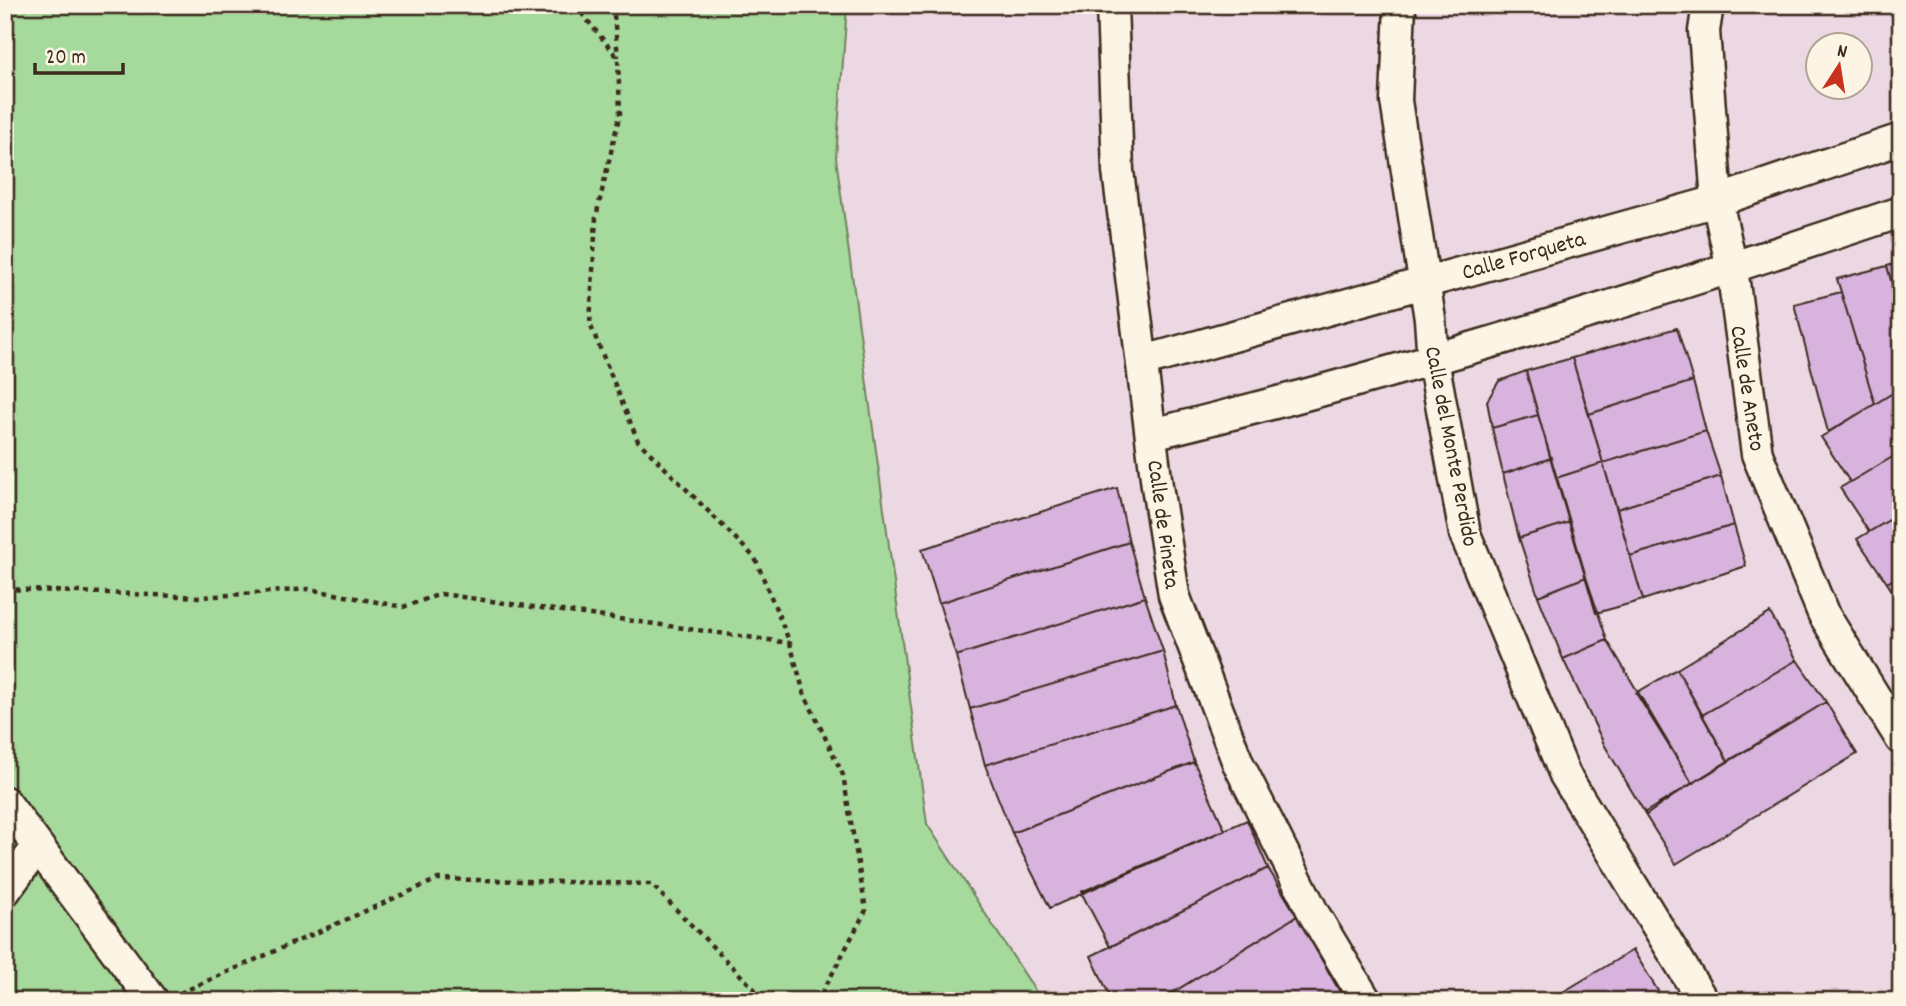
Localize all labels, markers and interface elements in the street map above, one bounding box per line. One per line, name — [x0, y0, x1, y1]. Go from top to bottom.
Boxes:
scale bar — [35, 32, 122, 76]
north arrow — [1804, 32, 1874, 102]
text: N — [1834, 39, 1849, 67]
text: 20 m — [46, 44, 86, 74]
street label: Calle Forqueta — [1458, 224, 1591, 291]
street label: Calle de Aneto — [1719, 323, 1772, 454]
street label: Calle del Monte Perdido — [1414, 344, 1485, 550]
street label: Calle de Pineta — [1136, 458, 1187, 592]

